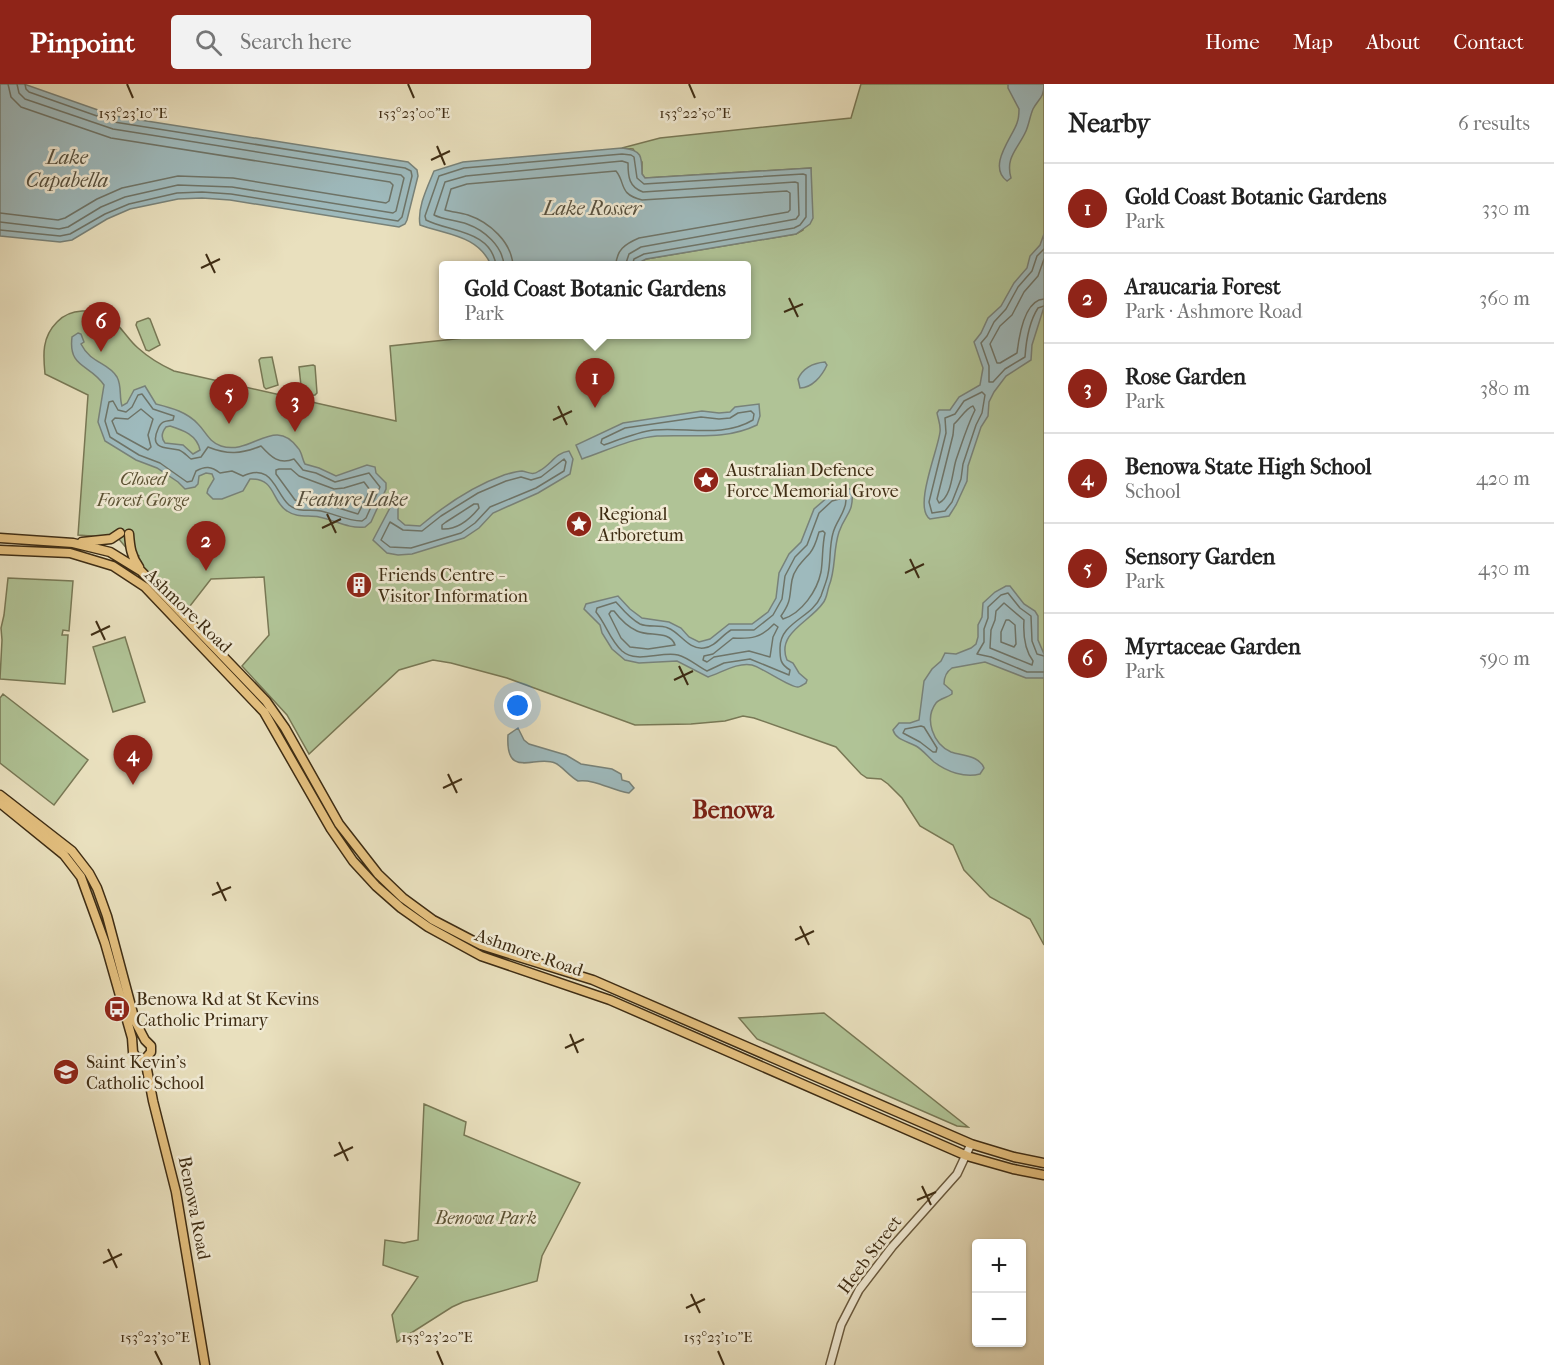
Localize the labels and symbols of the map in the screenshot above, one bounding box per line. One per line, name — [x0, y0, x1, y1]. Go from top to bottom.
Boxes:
text: 153°23'10"E — [98, 104, 168, 122]
text: 153°23'00"E — [378, 104, 450, 122]
text: 153°22'50"E — [659, 104, 731, 122]
water label: Lake Capabella — [26, 146, 108, 192]
water label: Lake Rosser — [541, 197, 643, 220]
pin: 6 — [82, 302, 120, 352]
pin: 1 — [576, 358, 614, 408]
pin: 5 — [210, 374, 248, 424]
pin: 3 — [276, 382, 314, 432]
place label: Australian Defence Force Memorial Grove — [725, 460, 899, 502]
place icon: Australian Defence Force Memorial Grove — [691, 465, 721, 495]
park label: Closed Forest Gorge — [96, 469, 190, 511]
water label: Feature Lake — [296, 488, 408, 511]
place label: Regional Arboretum — [597, 504, 684, 546]
place icon: Regional Arboretum — [564, 509, 594, 539]
pin: 2 — [186, 522, 226, 571]
street label: Ashmore Road — [139, 564, 236, 658]
place label: Friends Centre - Visitor Information — [377, 565, 528, 607]
building icon: Friends Centre - Visitor Information — [344, 570, 374, 600]
your location — [503, 691, 532, 720]
pin: 4 — [114, 736, 152, 785]
district label: Benowa — [692, 796, 775, 824]
street label: Ashmore Road — [471, 924, 586, 981]
place label: Benowa Rd at St Kevins Catholic Primary — [136, 989, 319, 1031]
bus stop icon: Benowa Rd at St Kevins Catholic Primary — [102, 994, 132, 1024]
place label: Saint Kevin's Catholic School — [86, 1052, 204, 1094]
school or university icon: Saint Kevin's Catholic School — [51, 1057, 81, 1087]
street label: Benowa Road — [174, 1154, 214, 1262]
park label: Benowa Park — [434, 1208, 537, 1229]
street label: Heeb Street — [834, 1211, 907, 1298]
text: 153°23'30"E — [120, 1328, 190, 1346]
text: 153°23'20"E — [401, 1328, 473, 1346]
text: 153°23'10"E — [683, 1328, 753, 1346]

